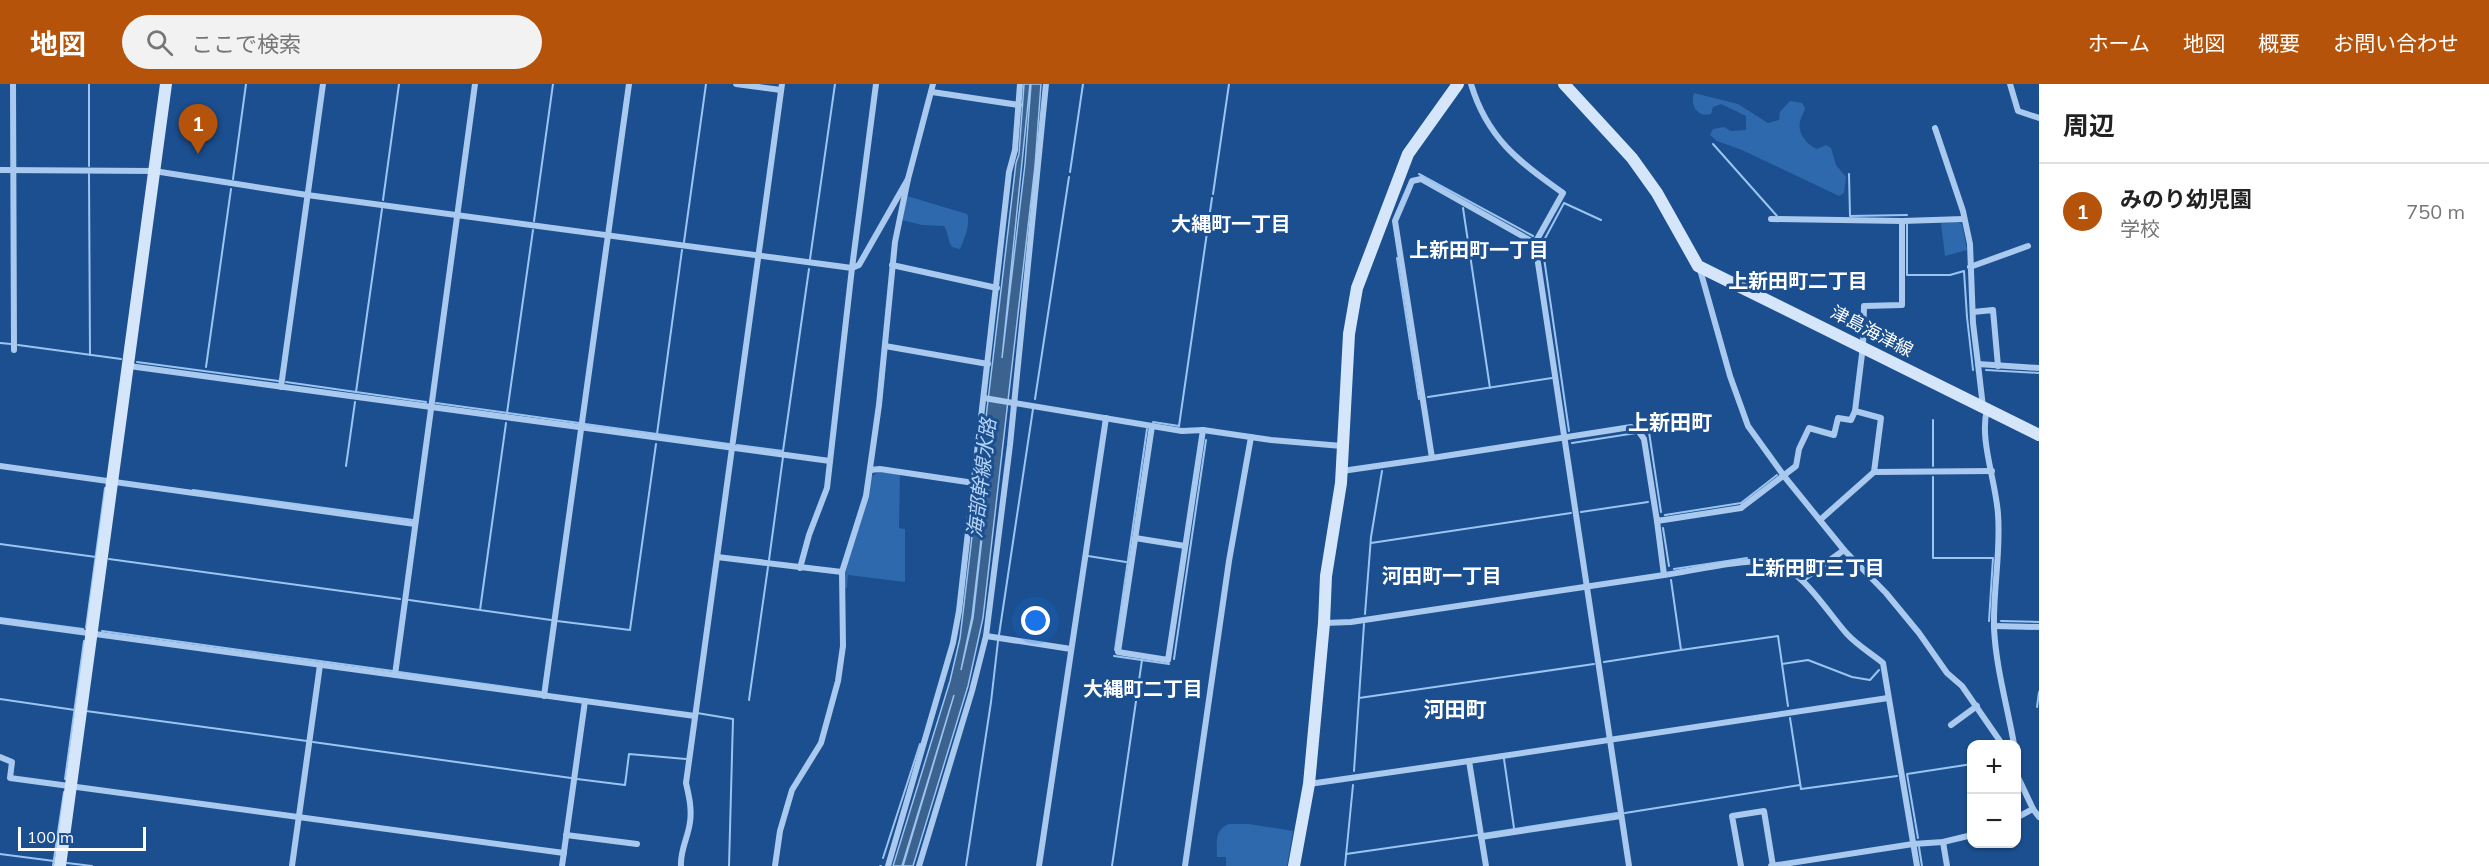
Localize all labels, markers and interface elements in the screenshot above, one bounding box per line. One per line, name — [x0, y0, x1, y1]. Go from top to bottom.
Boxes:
search box — [122, 15, 542, 69]
text: 地図 — [30, 26, 86, 61]
icon: search — [143, 26, 176, 59]
text: ここで検索 — [191, 30, 301, 58]
text: ホーム — [2088, 30, 2150, 56]
text: 地図 — [2183, 30, 2225, 56]
text: 概要 — [2258, 30, 2300, 56]
text: お問い合わせ — [2333, 30, 2459, 56]
pin: 1 — [178, 104, 218, 154]
text: 周辺 — [2063, 109, 2115, 142]
text: みのり幼児園 — [2120, 185, 2252, 213]
text: 1 — [2077, 199, 2089, 224]
text: 750 m — [2406, 199, 2465, 224]
district label: 大縄町一丁目 — [1171, 211, 1291, 236]
text: 学校 — [2120, 216, 2160, 241]
district label: 上新田町一丁目 — [1409, 237, 1549, 262]
district label: 上新田町二丁目 — [1728, 268, 1868, 293]
street label: 津島海津線 — [1827, 300, 1917, 362]
district label: 上新田町 — [1628, 409, 1712, 435]
water label: 海部幹線水路 — [961, 415, 1001, 539]
district label: 上新田町三丁目 — [1745, 555, 1885, 580]
district label: 河田町一丁目 — [1382, 563, 1502, 588]
your location — [1021, 606, 1050, 635]
district label: 大縄町二丁目 — [1083, 676, 1203, 701]
district label: 河田町 — [1424, 696, 1487, 722]
map controls — [1967, 740, 2021, 848]
button: + — [1967, 740, 2021, 794]
button: − — [1967, 794, 2021, 848]
scale bar — [18, 824, 146, 852]
text: 100 m — [27, 827, 74, 847]

